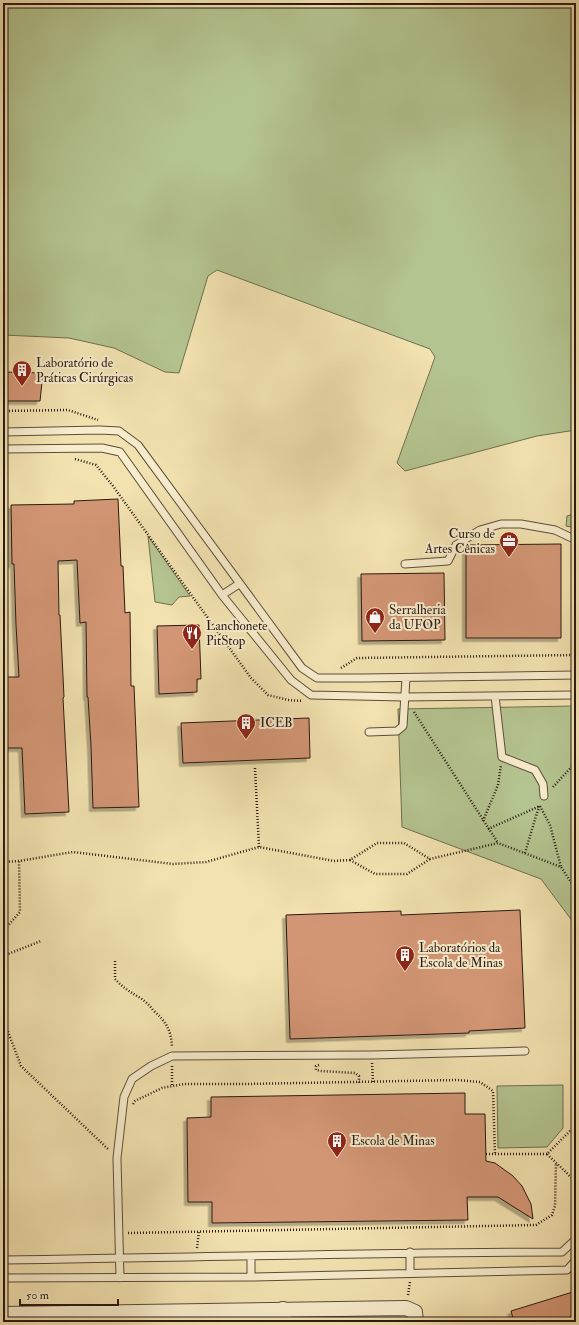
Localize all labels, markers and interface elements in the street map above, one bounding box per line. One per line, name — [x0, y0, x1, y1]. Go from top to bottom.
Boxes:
place label: Laboratório de Práticas Cirúrgicas — [36, 355, 134, 386]
building icon: Laboratório de Práticas Cirúrgicas — [11, 359, 33, 387]
place label: Curso de Artes Cênicas — [424, 526, 496, 557]
office icon: Curso de Artes Cênicas — [498, 530, 520, 558]
place label: Serralheria da UFOP — [389, 602, 447, 633]
shop icon: Serralheria da UFOP — [364, 606, 386, 634]
place label: Lanchonete PitStop — [206, 618, 268, 650]
restaurant icon: Lanchonete PitStop — [181, 622, 203, 650]
building icon: ICEB — [235, 712, 257, 740]
place label: ICEB — [260, 715, 293, 731]
place label: Laboratórios da Escola de Minas — [419, 940, 503, 971]
building icon: Laboratórios da Escola de Minas — [394, 944, 416, 972]
building icon: Escola de Minas — [326, 1130, 348, 1158]
place label: Escola de Minas — [351, 1133, 435, 1149]
scale bar — [20, 1281, 118, 1307]
text: 50 m — [26, 1288, 50, 1303]

